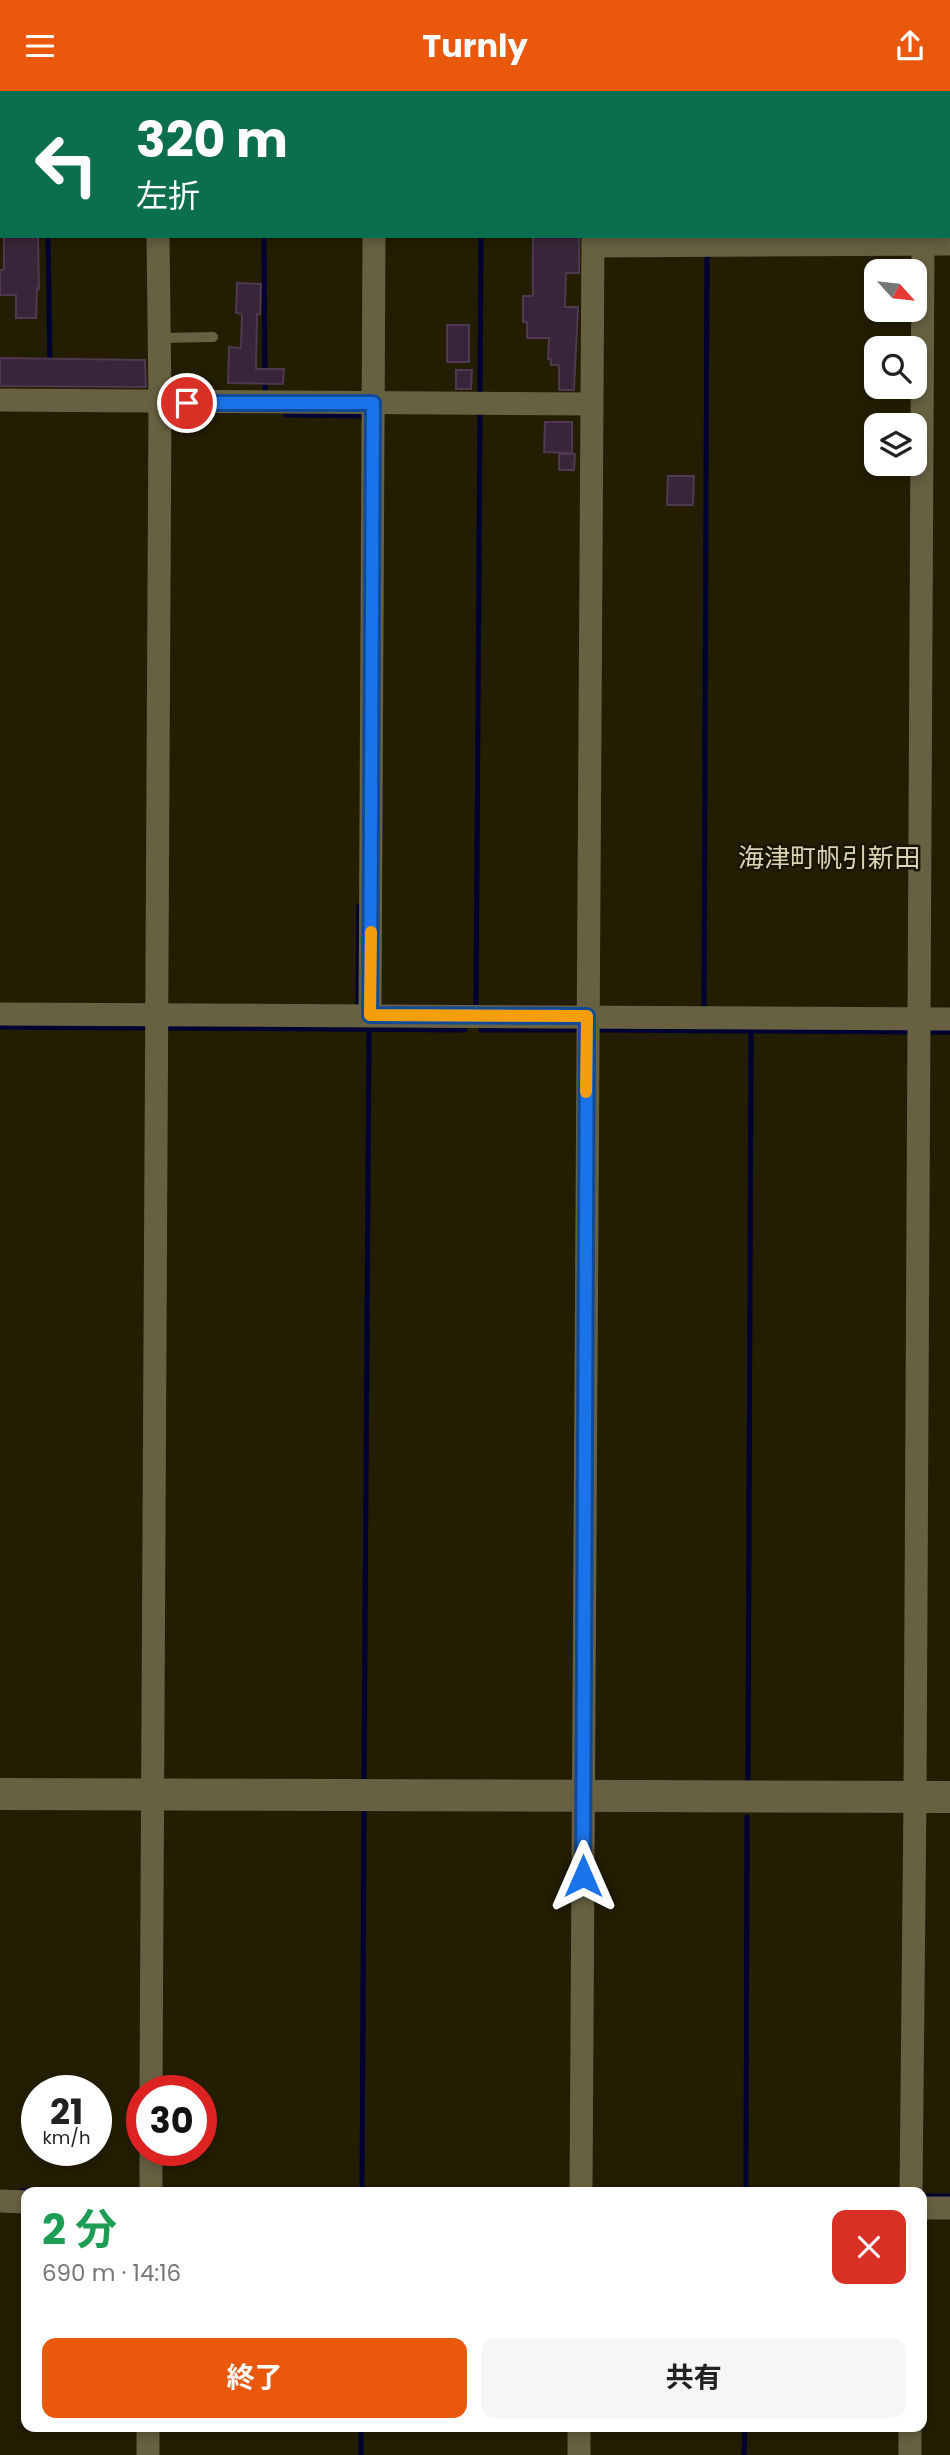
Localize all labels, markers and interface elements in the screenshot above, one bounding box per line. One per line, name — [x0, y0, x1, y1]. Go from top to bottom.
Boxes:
text: Turnly — [422, 23, 528, 68]
icon: menu — [21, 27, 59, 65]
icon: share — [891, 27, 929, 65]
text: 320 m — [136, 106, 288, 174]
icon: left — [21, 119, 112, 210]
text: 左折 — [136, 173, 200, 218]
north arrow — [864, 259, 928, 322]
map controls — [864, 259, 927, 476]
button: search — [864, 336, 927, 399]
pin — [157, 373, 217, 433]
icon: arrive — [168, 384, 206, 422]
button: layers — [864, 413, 927, 476]
district label: 海津町帆引新田 — [738, 840, 920, 876]
position arrow — [546, 1839, 620, 1913]
speed limit sign: 30 — [126, 2075, 217, 2166]
text: 21 — [50, 2087, 83, 2136]
text: km/h — [43, 2125, 90, 2150]
text: 2 分 — [42, 2200, 117, 2259]
button: close — [832, 2210, 906, 2284]
text: 690 m · 14:16 — [42, 2257, 181, 2289]
button: 終了 — [42, 2338, 467, 2418]
button: 共有 — [481, 2338, 906, 2418]

